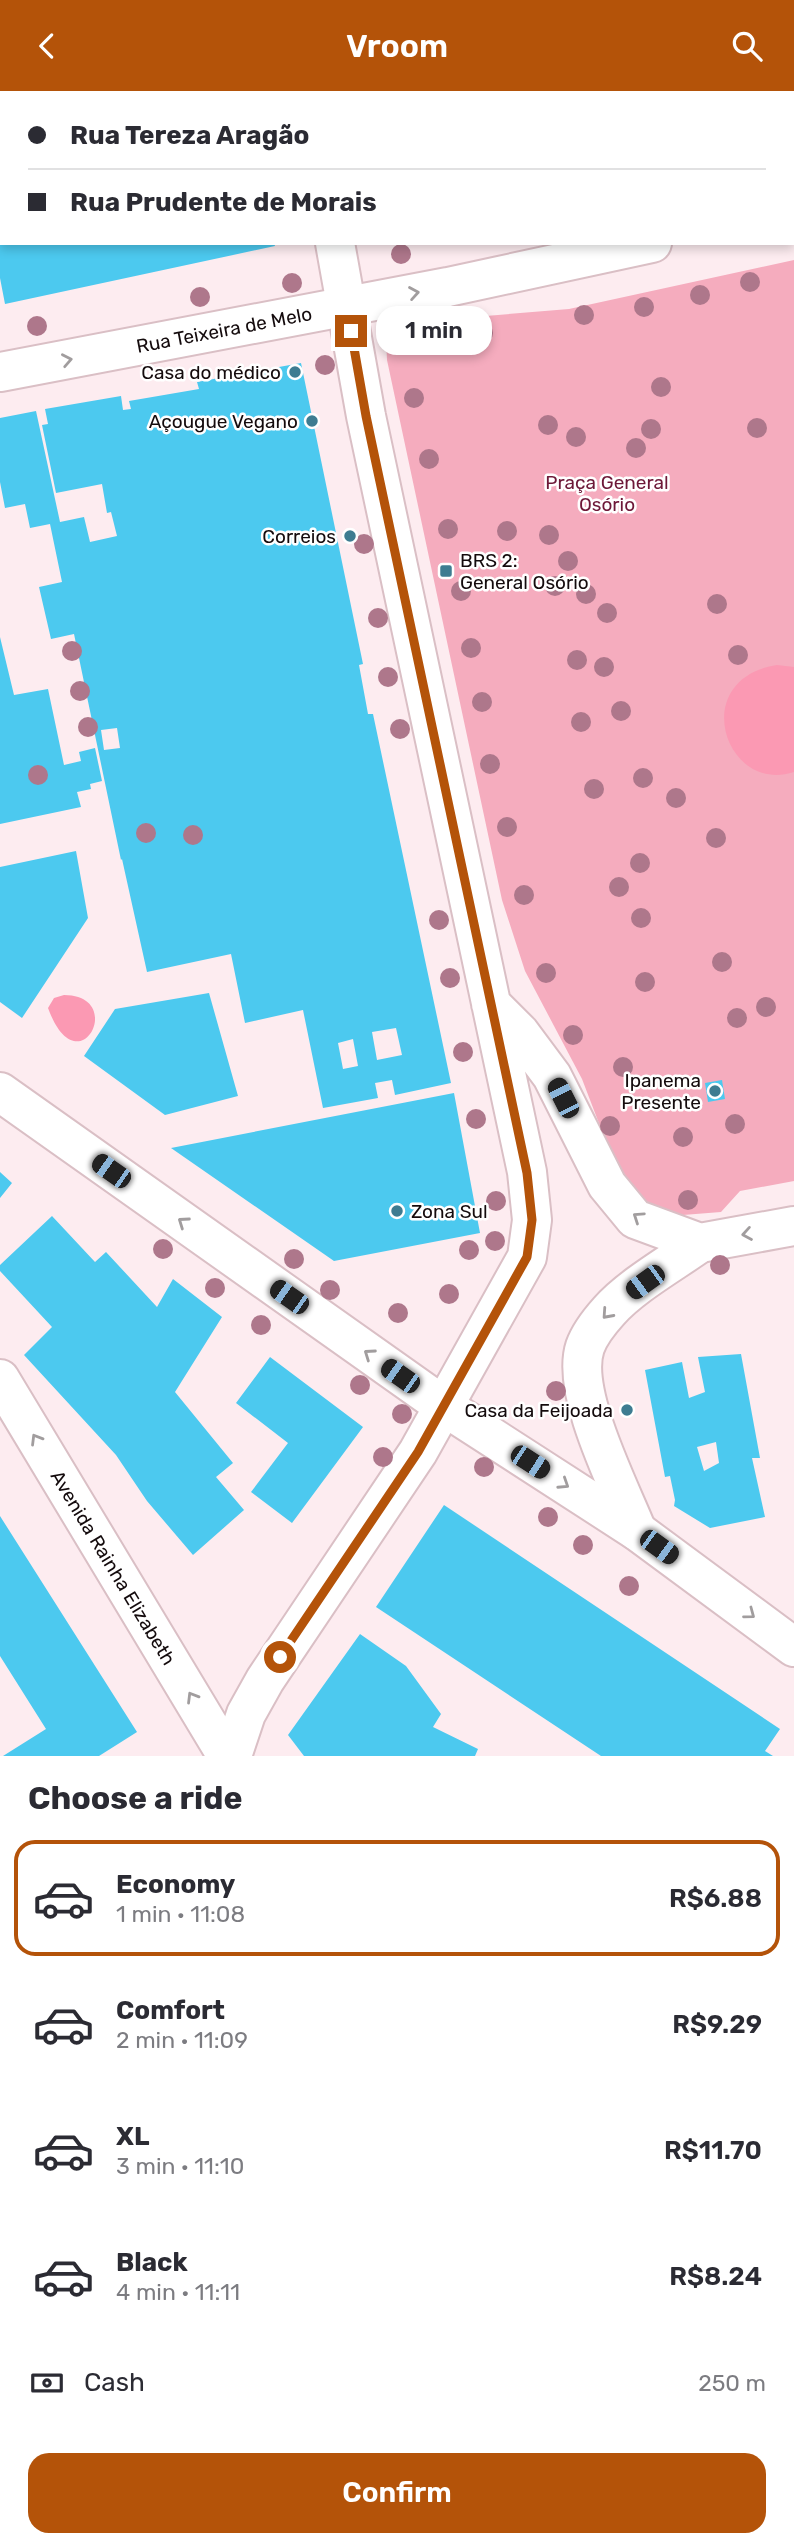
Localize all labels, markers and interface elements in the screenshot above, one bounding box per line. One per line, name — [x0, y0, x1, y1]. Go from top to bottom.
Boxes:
icon: back — [28, 27, 66, 65]
text: Vroom — [346, 27, 448, 65]
icon: search — [728, 27, 766, 65]
text: Rua Tereza Aragão — [70, 120, 309, 151]
text: Rua Prudente de Morais — [70, 187, 377, 218]
one-way arrow — [408, 287, 420, 302]
street label: Rua Teixeira de Melo — [134, 302, 314, 358]
callout: 1 min — [376, 307, 491, 355]
route end — [335, 315, 367, 347]
text: 1 min — [405, 316, 463, 344]
one-way arrow — [61, 353, 73, 368]
place label: Casa do médico — [141, 361, 281, 384]
marker: Casa do médico — [287, 364, 303, 380]
place label: Açougue Vegano — [149, 410, 298, 433]
marker: Açougue Vegano — [304, 413, 320, 429]
park label: Praça General Osório — [545, 471, 669, 516]
place label: Correios — [262, 525, 336, 548]
marker: Correios — [342, 528, 358, 544]
place label: BRS 2: General Osório — [460, 549, 589, 594]
marker: BRS 2: General Osório — [438, 563, 454, 579]
place label: Ipanema Presente — [621, 1069, 701, 1114]
car — [545, 1075, 582, 1121]
marker: Ipanema Presente — [707, 1083, 723, 1099]
car — [88, 1150, 135, 1192]
place label: Zona Sul — [411, 1200, 488, 1223]
marker: Zona Sul — [389, 1203, 405, 1219]
one-way arrow — [632, 1212, 645, 1225]
one-way arrow — [179, 1218, 191, 1230]
one-way arrow — [741, 1226, 753, 1241]
car — [622, 1261, 669, 1303]
car — [266, 1276, 313, 1318]
one-way arrow — [603, 1306, 615, 1319]
one-way arrow — [364, 1349, 377, 1362]
car — [377, 1355, 424, 1397]
place label: Casa da Feijoada — [464, 1399, 613, 1422]
marker: Casa da Feijoada — [619, 1402, 635, 1418]
one-way arrow — [32, 1434, 45, 1447]
car — [507, 1442, 554, 1482]
street label: Avenida Rainha Elizabeth — [46, 1466, 180, 1669]
one-way arrow — [556, 1475, 569, 1488]
car — [636, 1526, 683, 1568]
one-way arrow — [742, 1606, 755, 1619]
route start — [264, 1641, 296, 1673]
one-way arrow — [187, 1692, 200, 1705]
text: Choose a ride — [28, 1779, 242, 1817]
icon: car — [32, 1867, 95, 1930]
text: Economy — [116, 1869, 235, 1900]
text: R$6.88 — [669, 1883, 762, 1914]
text: 1 min · 11:08 — [116, 1900, 245, 1928]
icon: car — [32, 1993, 95, 2056]
text: Comfort — [116, 1995, 225, 2026]
text: R$9.29 — [672, 2009, 762, 2040]
text: 2 min · 11:09 — [116, 2026, 248, 2054]
icon: car — [32, 2119, 95, 2182]
text: XL — [116, 2121, 149, 2152]
text: R$11.70 — [664, 2135, 762, 2166]
text: 3 min · 11:10 — [116, 2152, 244, 2180]
icon: car — [32, 2245, 95, 2308]
text: Black — [116, 2247, 188, 2278]
text: R$8.24 — [669, 2261, 762, 2292]
text: 4 min · 11:11 — [116, 2278, 240, 2306]
icon: cash — [28, 2364, 66, 2402]
text: Cash — [84, 2367, 145, 2398]
text: 250 m — [698, 2369, 766, 2397]
button: Confirm — [28, 2453, 766, 2533]

